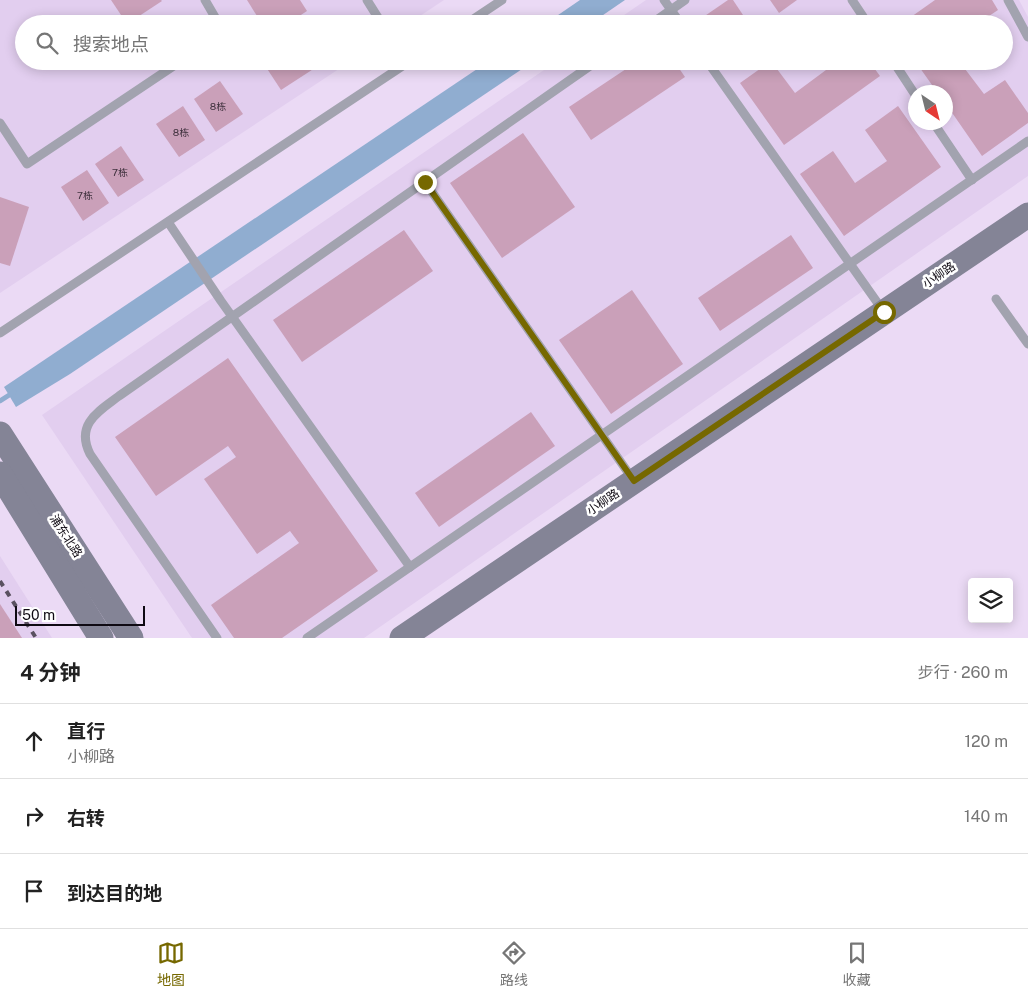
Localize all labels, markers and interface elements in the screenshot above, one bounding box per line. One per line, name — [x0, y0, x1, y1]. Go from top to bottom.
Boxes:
search box — [15, 15, 1013, 70]
icon: search — [33, 29, 61, 57]
text: 搜索地点 — [73, 33, 149, 55]
north arrow — [908, 85, 953, 130]
house number: 8栋 — [210, 100, 226, 112]
house number: 8栋 — [173, 126, 189, 138]
house number: 7栋 — [112, 166, 128, 178]
route end — [414, 171, 437, 194]
house number: 7栋 — [77, 189, 93, 201]
street label: 小柳路 — [920, 259, 958, 291]
route start — [873, 301, 896, 324]
street label: 小柳路 — [584, 486, 622, 518]
street label: 浦东北路 — [47, 512, 85, 560]
map controls — [968, 578, 1013, 623]
button: layers — [968, 578, 1013, 623]
scale bar — [15, 603, 145, 626]
text: 50 m — [22, 607, 55, 623]
text: 4 分钟 — [20, 660, 81, 685]
text: 步行 · 260 m — [918, 663, 1008, 682]
text: 直行 — [67, 720, 105, 742]
icon: ahead — [20, 727, 48, 755]
text: 120 m — [964, 732, 1008, 751]
text: 小柳路 — [67, 747, 115, 766]
icon: right — [20, 802, 48, 830]
text: 右转 — [67, 807, 105, 829]
text: 140 m — [964, 807, 1008, 826]
icon: arrive — [20, 877, 48, 905]
text: 到达目的地 — [67, 882, 162, 904]
tab: 地图 — [157, 939, 185, 989]
tab: 路线 — [500, 939, 528, 989]
tab: 收藏 — [843, 939, 871, 989]

